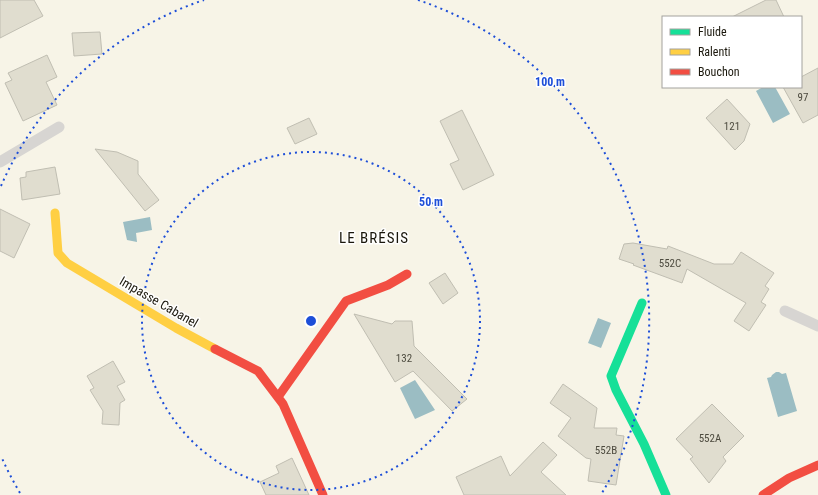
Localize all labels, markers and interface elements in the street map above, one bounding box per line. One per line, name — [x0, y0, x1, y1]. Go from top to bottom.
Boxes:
legend — [662, 16, 802, 88]
text: Fluide — [698, 25, 727, 39]
text: Ralenti — [698, 45, 731, 59]
text: Bouchon — [698, 65, 740, 79]
text: 100 m — [535, 75, 565, 89]
house number: 97 — [798, 91, 808, 104]
house number: 121 — [724, 120, 740, 133]
text: 50 m — [419, 195, 443, 209]
district label: LE BRÉSIS — [339, 229, 409, 247]
house number: 552C — [659, 257, 681, 270]
street label: Impasse Cabanel — [117, 273, 201, 331]
centre of rings — [304, 314, 318, 328]
house number: 132 — [396, 352, 412, 365]
house number: 552A — [699, 432, 722, 445]
house number: 552B — [595, 444, 617, 457]

